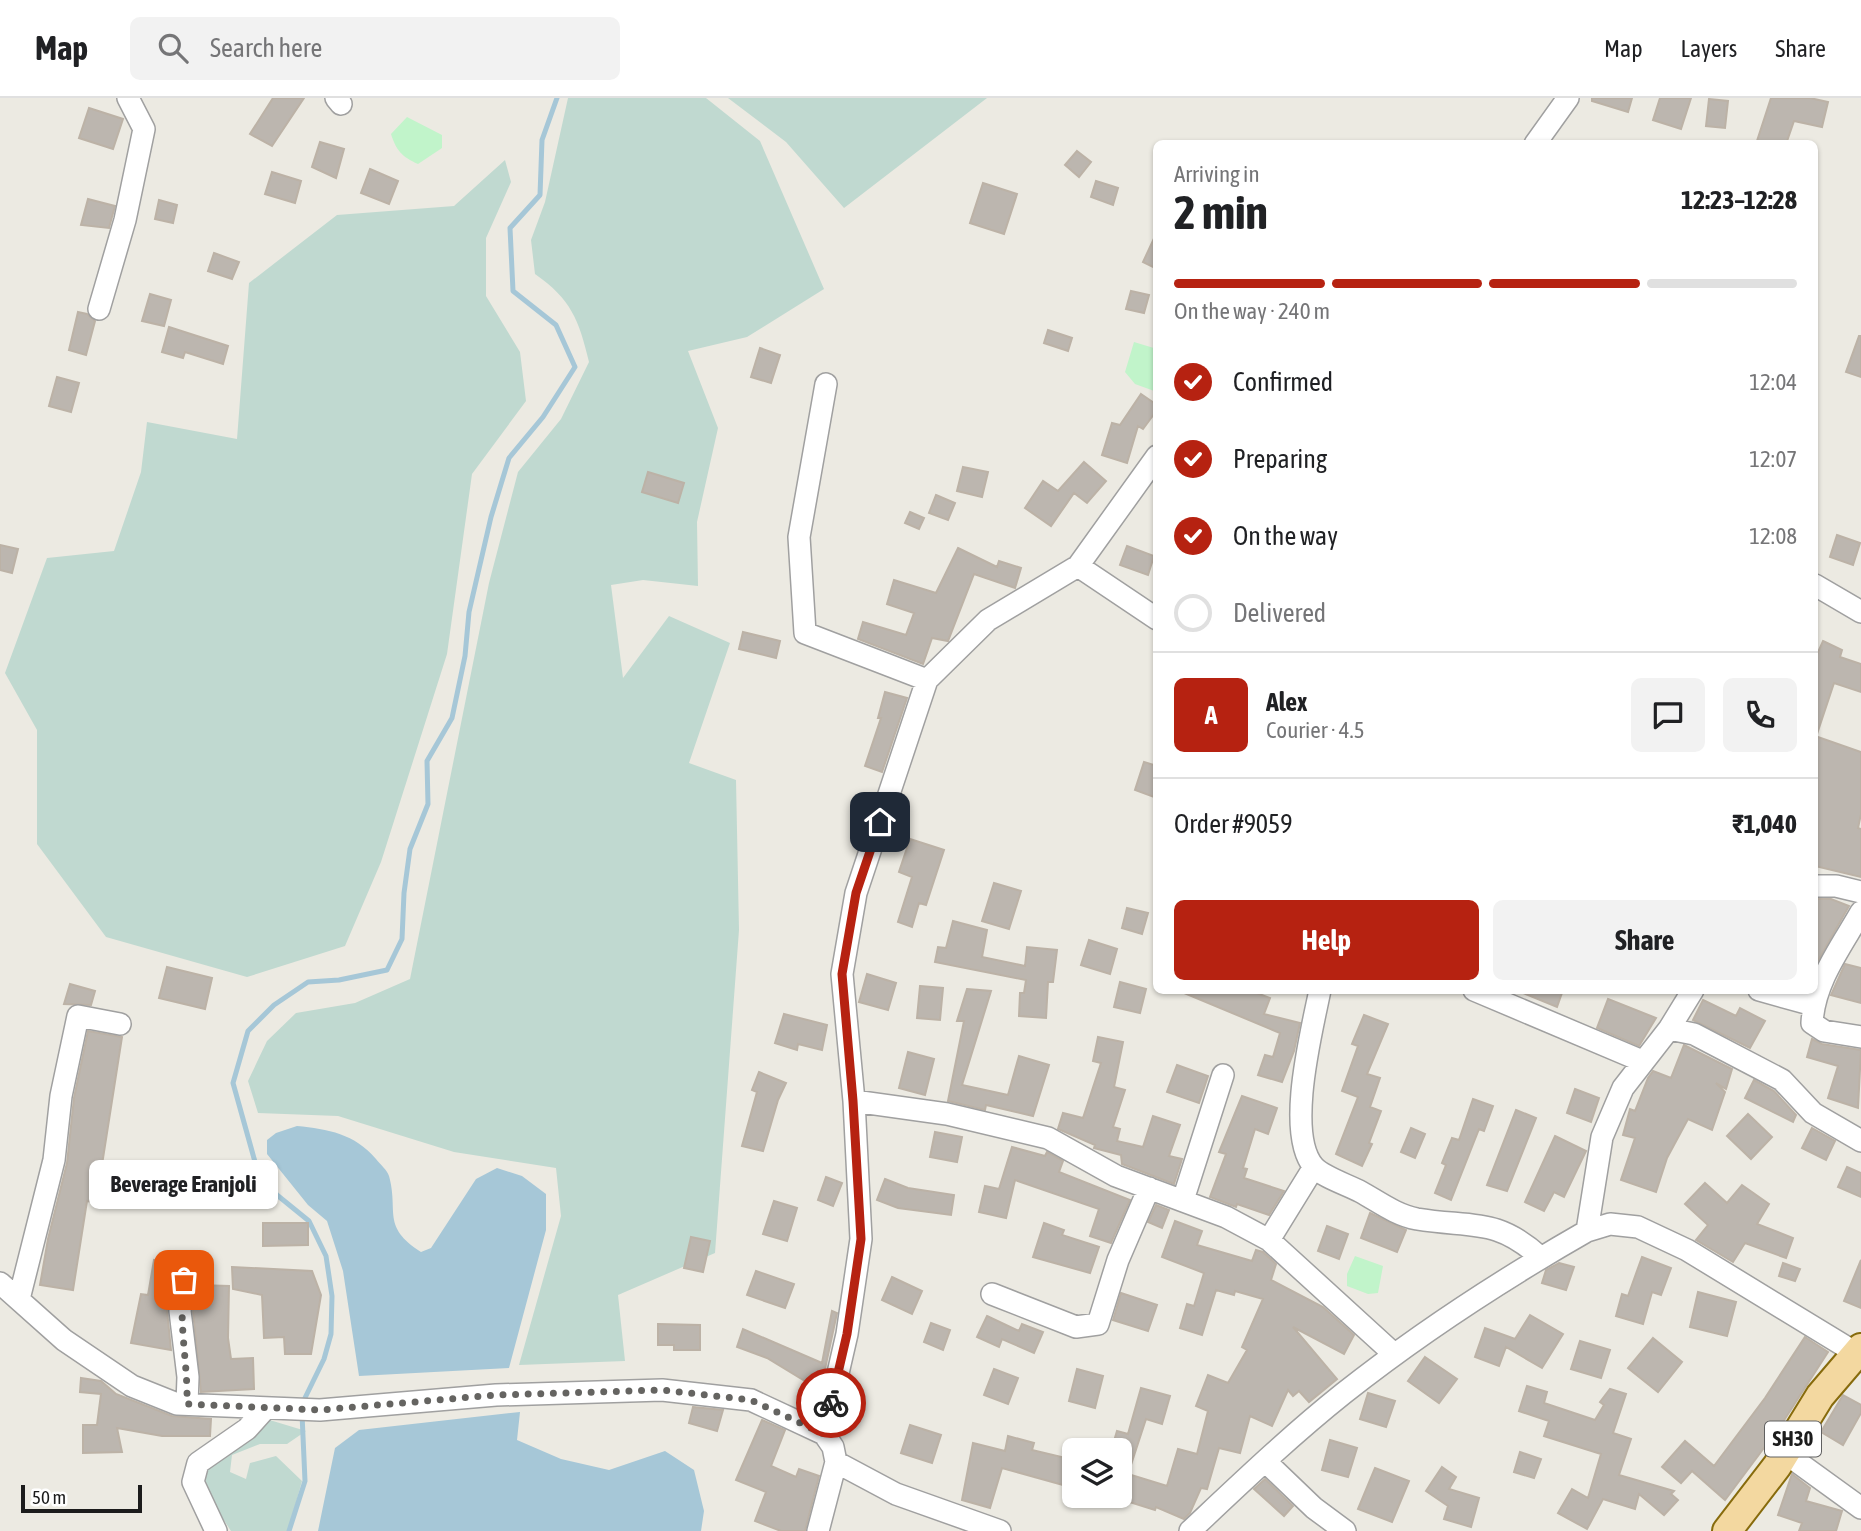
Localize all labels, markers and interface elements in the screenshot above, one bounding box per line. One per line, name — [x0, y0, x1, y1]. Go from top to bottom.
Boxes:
search box — [130, 17, 620, 80]
text: Map — [35, 29, 88, 67]
icon: search — [154, 29, 192, 67]
text: Search here — [210, 33, 322, 63]
text: Map — [1604, 35, 1643, 62]
text: Layers — [1681, 35, 1737, 62]
text: Share — [1775, 35, 1826, 62]
text: Arriving in — [1174, 161, 1260, 187]
text: 12:23–12:28 — [1681, 185, 1797, 215]
text: 2 min — [1174, 186, 1268, 239]
text: On the way · 240 m — [1174, 298, 1330, 324]
icon: check — [1174, 363, 1212, 401]
text: Confirmed — [1233, 367, 1333, 397]
text: 12:04 — [1749, 369, 1797, 395]
icon: check — [1174, 440, 1212, 478]
text: Preparing — [1233, 444, 1327, 474]
text: 12:07 — [1749, 446, 1797, 472]
icon: check — [1174, 517, 1212, 555]
text: On the way — [1233, 521, 1338, 551]
text: 12:08 — [1749, 523, 1797, 549]
text: Delivered — [1233, 598, 1326, 628]
button: chat — [1631, 678, 1705, 752]
button: phone — [1723, 678, 1797, 752]
text: Alex — [1266, 687, 1307, 717]
text: A — [1205, 700, 1217, 730]
text: Courier · 4.5 — [1266, 717, 1365, 743]
pin — [850, 792, 910, 852]
icon: home — [861, 803, 899, 841]
text: Order #9059 — [1174, 809, 1293, 839]
text: ₹1,040 — [1732, 809, 1797, 839]
button: Help — [1174, 900, 1479, 980]
button: Share — [1493, 900, 1797, 980]
callout: Beverage Eranjoli — [90, 1161, 278, 1210]
text: Beverage Eranjoli — [110, 1171, 257, 1197]
pin — [154, 1250, 214, 1310]
icon: bag — [165, 1261, 203, 1299]
courier — [796, 1368, 866, 1438]
icon: bike — [812, 1384, 850, 1422]
road number: SH30 — [1765, 1422, 1821, 1456]
map controls — [1062, 1438, 1132, 1508]
button: layers — [1062, 1438, 1132, 1508]
scale bar — [21, 1482, 142, 1514]
text: 50 m — [32, 1486, 66, 1508]

